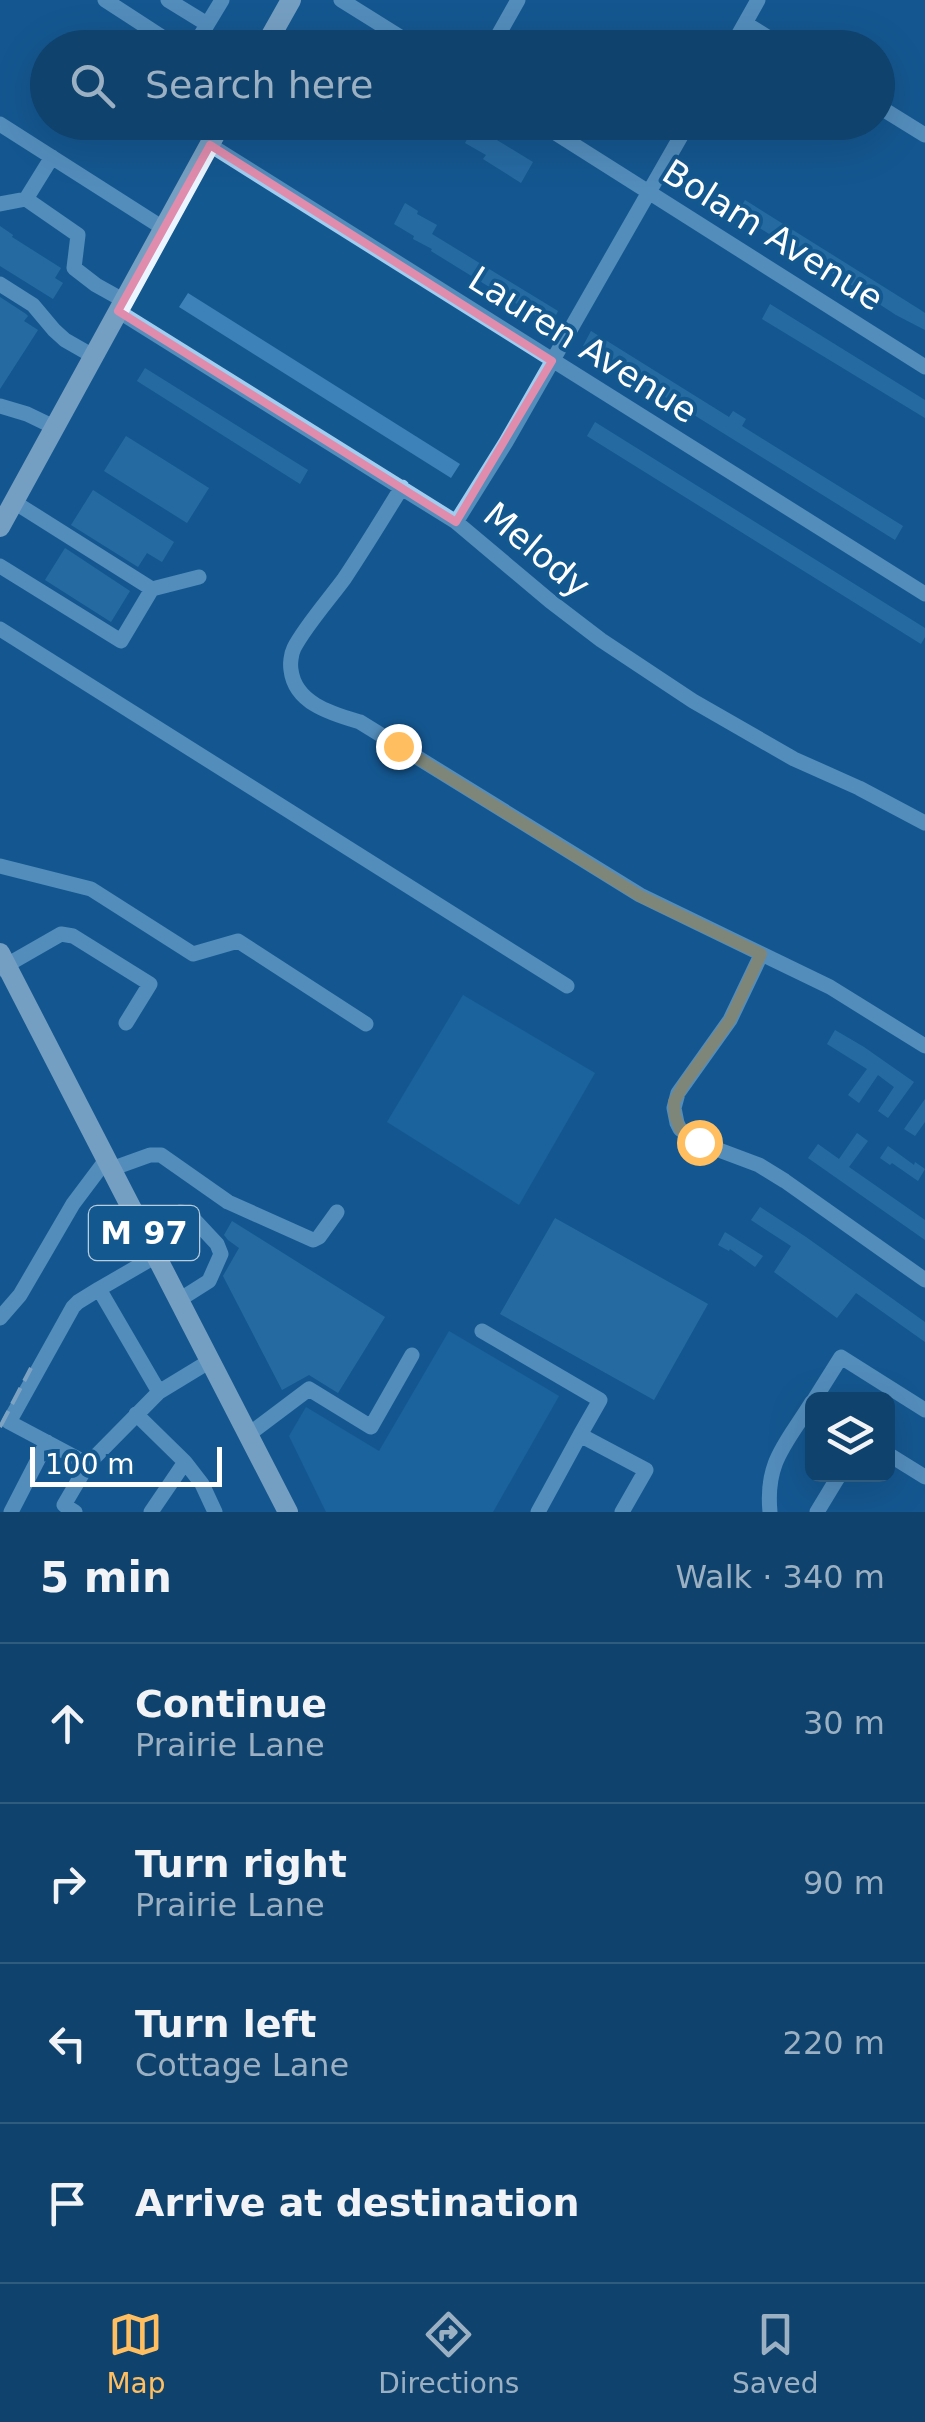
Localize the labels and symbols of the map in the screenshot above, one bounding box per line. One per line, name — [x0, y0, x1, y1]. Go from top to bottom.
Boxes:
street label: Bolam Avenue — [656, 151, 890, 319]
street label: Lauren Avenue — [461, 259, 705, 431]
street label: Melody — [476, 494, 598, 606]
route end — [376, 724, 422, 770]
route start — [677, 1120, 723, 1166]
road number: M 97 — [89, 1206, 199, 1260]
scale bar — [30, 1442, 222, 1486]

